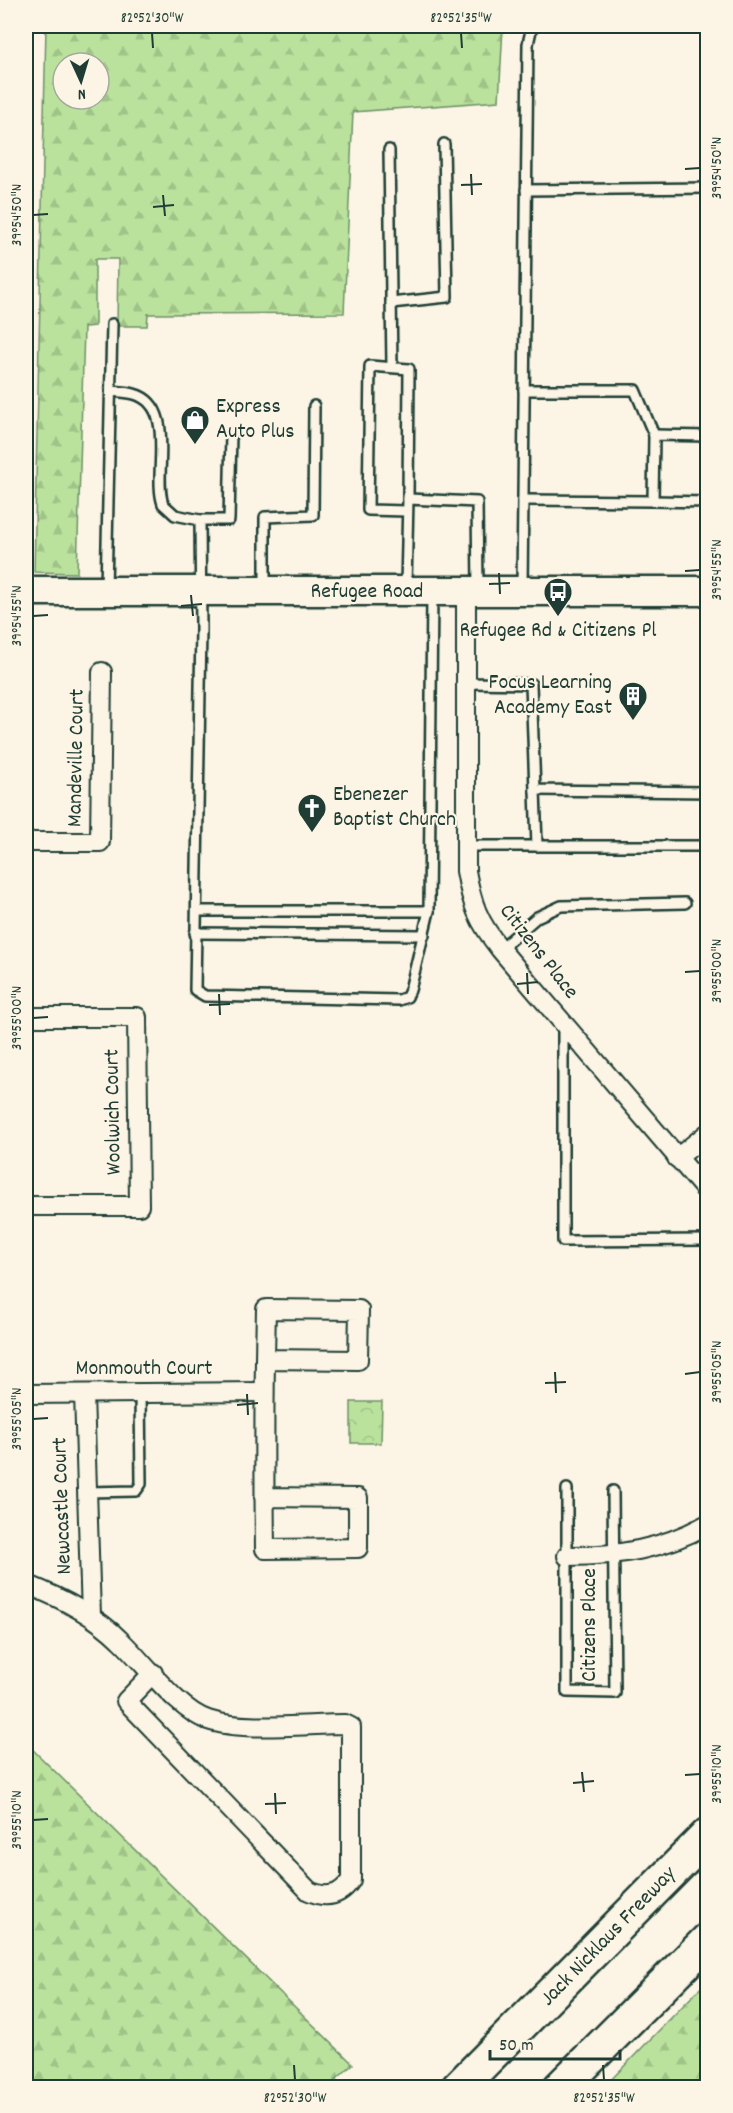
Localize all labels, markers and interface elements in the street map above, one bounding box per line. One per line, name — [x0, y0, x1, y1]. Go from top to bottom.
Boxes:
text: 82°52'30"W — [121, 8, 184, 30]
text: 82°52'35"W — [430, 8, 492, 30]
north arrow — [51, 51, 111, 111]
text: N — [77, 82, 87, 105]
text: 39°54'50"N — [707, 137, 729, 199]
text: 39°54'50"N — [7, 184, 29, 246]
place label: Express Auto Plus — [216, 392, 294, 448]
shop icon: Express Auto Plus — [179, 404, 211, 446]
text: 39°54'55"N — [707, 539, 729, 601]
bus stop icon: Refugee Rd & Citizens Pl — [542, 576, 574, 618]
street label: Refugee Road — [311, 577, 423, 608]
text: 39°54'55"N — [7, 585, 29, 647]
place label: Refugee Rd & Citizens Pl — [459, 616, 657, 647]
place label: Focus Learning Academy East — [489, 668, 612, 724]
building icon: Focus Learning Academy East — [617, 680, 649, 722]
street label: Mandeville Court — [60, 689, 94, 827]
place label: Ebenezer Baptist Church — [333, 780, 456, 836]
church icon: Ebenezer Baptist Church — [296, 792, 328, 834]
street label: Citizens Place — [491, 898, 585, 1006]
text: 39°55'00"N — [707, 939, 729, 1003]
text: 39°55'00"N — [7, 986, 29, 1050]
street label: Woolwich Court — [97, 1049, 131, 1175]
text: 39°55'05"N — [707, 1340, 729, 1404]
street label: Monmouth Court — [76, 1354, 212, 1385]
text: 39°55'05"N — [7, 1387, 29, 1451]
street label: Newcastle Court — [45, 1437, 81, 1575]
street label: Citizens Place — [575, 1568, 606, 1682]
text: 39°55'10"N — [707, 1744, 729, 1804]
text: 39°55'10"N — [7, 1790, 29, 1850]
street label: Jack Nicklaus Freeway — [534, 1859, 685, 2014]
scale bar — [490, 2023, 620, 2061]
text: 50 m — [499, 2034, 534, 2059]
text: 82°52'30"W — [264, 2088, 327, 2110]
text: 82°52'35"W — [573, 2088, 635, 2110]

